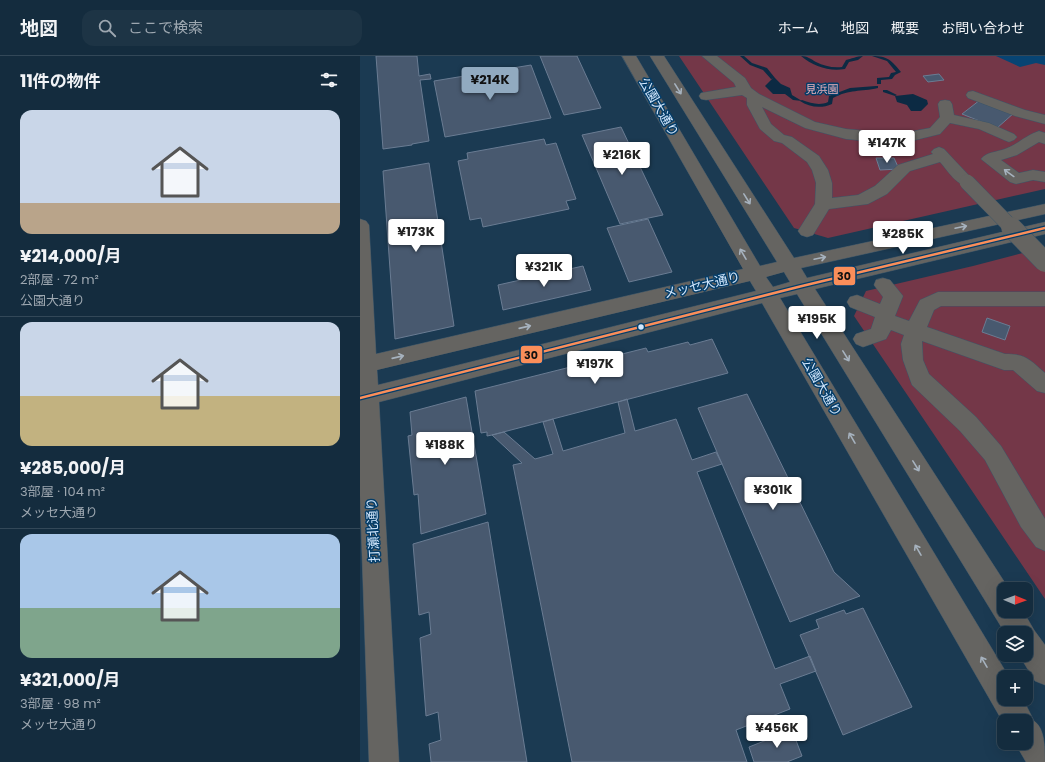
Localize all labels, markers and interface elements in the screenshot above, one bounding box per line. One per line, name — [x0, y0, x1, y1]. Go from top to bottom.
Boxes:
search box — [82, 10, 362, 46]
text: 地図 — [20, 15, 58, 42]
icon: search — [96, 17, 118, 39]
text: ここで検索 — [128, 17, 203, 38]
text: ホーム — [777, 18, 819, 38]
text: 地図 — [841, 18, 869, 38]
text: 概要 — [891, 18, 919, 38]
text: お問い合わせ — [941, 18, 1025, 38]
pin: ¥214K — [462, 67, 518, 101]
text: 11件の物件 — [20, 69, 101, 93]
icon: filters — [318, 69, 340, 91]
text: ¥214K — [471, 70, 509, 89]
street label: 公園大通り — [635, 74, 683, 140]
park label: 見浜園 — [806, 81, 839, 97]
one-way arrow — [674, 83, 682, 94]
pin: ¥147K — [859, 130, 915, 164]
text: ¥147K — [868, 133, 906, 152]
icon: home — [144, 136, 216, 208]
pin: ¥216K — [594, 142, 650, 176]
text: ¥216K — [603, 145, 641, 164]
one-way arrow — [1003, 169, 1014, 177]
one-way arrow — [743, 193, 751, 204]
pin: ¥173K — [388, 219, 444, 253]
pin: ¥285K — [875, 221, 931, 255]
text: ¥173K — [397, 222, 435, 241]
one-way arrow — [954, 223, 967, 231]
text: ¥285K — [882, 224, 924, 243]
text: ¥214,000/月 — [20, 244, 122, 268]
one-way arrow — [739, 248, 747, 260]
pin: ¥321K — [516, 254, 572, 288]
one-way arrow — [813, 254, 826, 262]
text: ¥321K — [525, 257, 563, 276]
line badge: 30 — [833, 266, 856, 286]
street label: メッセ大通り — [662, 267, 742, 303]
text: 30 — [837, 268, 851, 284]
text: 2部屋 · 72 m² — [20, 270, 99, 289]
text: 公園大通り — [20, 291, 85, 310]
pin: ¥195K — [789, 306, 845, 340]
text: ¥195K — [797, 309, 837, 328]
unlabelled marker — [636, 322, 646, 332]
one-way arrow — [518, 323, 531, 330]
line badge: 30 — [520, 345, 543, 364]
text: 30 — [524, 347, 538, 363]
icon: home — [144, 348, 216, 420]
one-way arrow — [843, 350, 851, 362]
pin: ¥197K — [567, 351, 623, 385]
one-way arrow — [391, 352, 404, 360]
text: ¥197K — [576, 354, 614, 373]
street label: 公園大通り — [798, 354, 846, 420]
pin: ¥188K — [417, 432, 473, 466]
one-way arrow — [848, 432, 856, 444]
text: ¥188K — [425, 435, 465, 454]
text: ¥285,000/月 — [20, 456, 126, 480]
one-way arrow — [912, 460, 920, 472]
pin: ¥301K — [745, 477, 801, 511]
text: ¥301K — [753, 480, 793, 499]
text: 3部屋 · 104 m² — [20, 482, 105, 501]
street label: 打瀬北通り — [362, 497, 384, 563]
text: メッセ大通り — [20, 503, 98, 522]
one-way arrow — [914, 544, 922, 556]
icon: home — [144, 560, 216, 632]
north arrow — [997, 582, 1033, 618]
map controls — [997, 582, 1033, 750]
button: layers — [997, 626, 1033, 662]
one-way arrow — [980, 656, 988, 668]
text: ¥321,000/月 — [20, 668, 121, 692]
button: + — [997, 670, 1033, 706]
text: 3部屋 · 98 m² — [20, 694, 101, 713]
button: − — [997, 714, 1033, 750]
text: メッセ大通り — [20, 715, 98, 734]
pin: ¥456K — [749, 715, 805, 749]
text: ¥456K — [755, 718, 799, 737]

